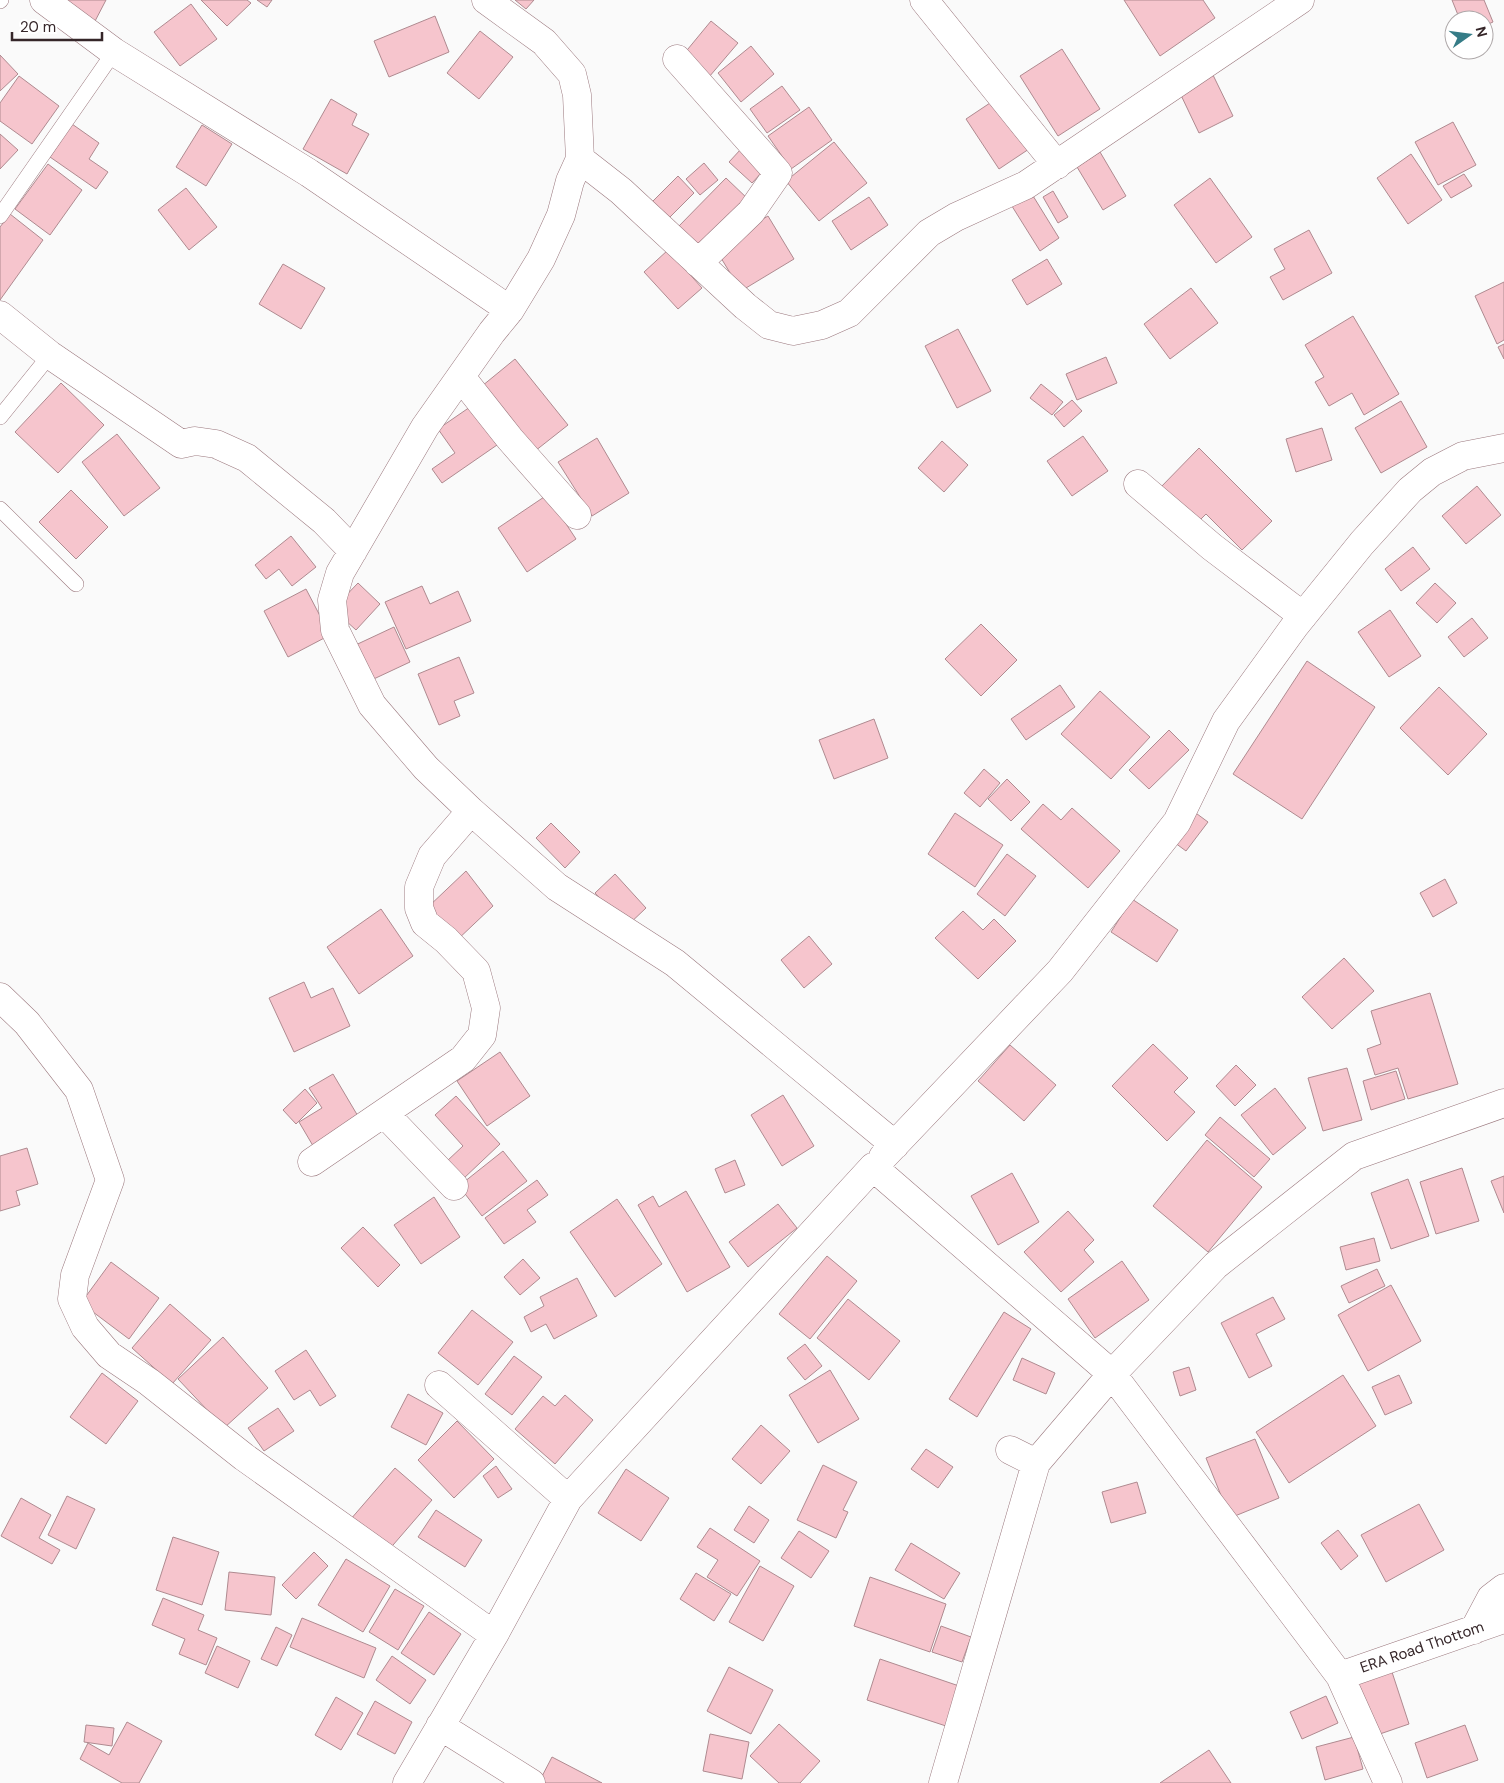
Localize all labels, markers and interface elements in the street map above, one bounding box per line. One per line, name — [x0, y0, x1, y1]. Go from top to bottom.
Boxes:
scale bar — [12, 10, 102, 42]
north arrow — [1444, 10, 1494, 60]
text: 20 m — [20, 17, 56, 37]
text: N — [1472, 25, 1492, 39]
street label: ERA Road Thottom — [1357, 1616, 1487, 1678]

